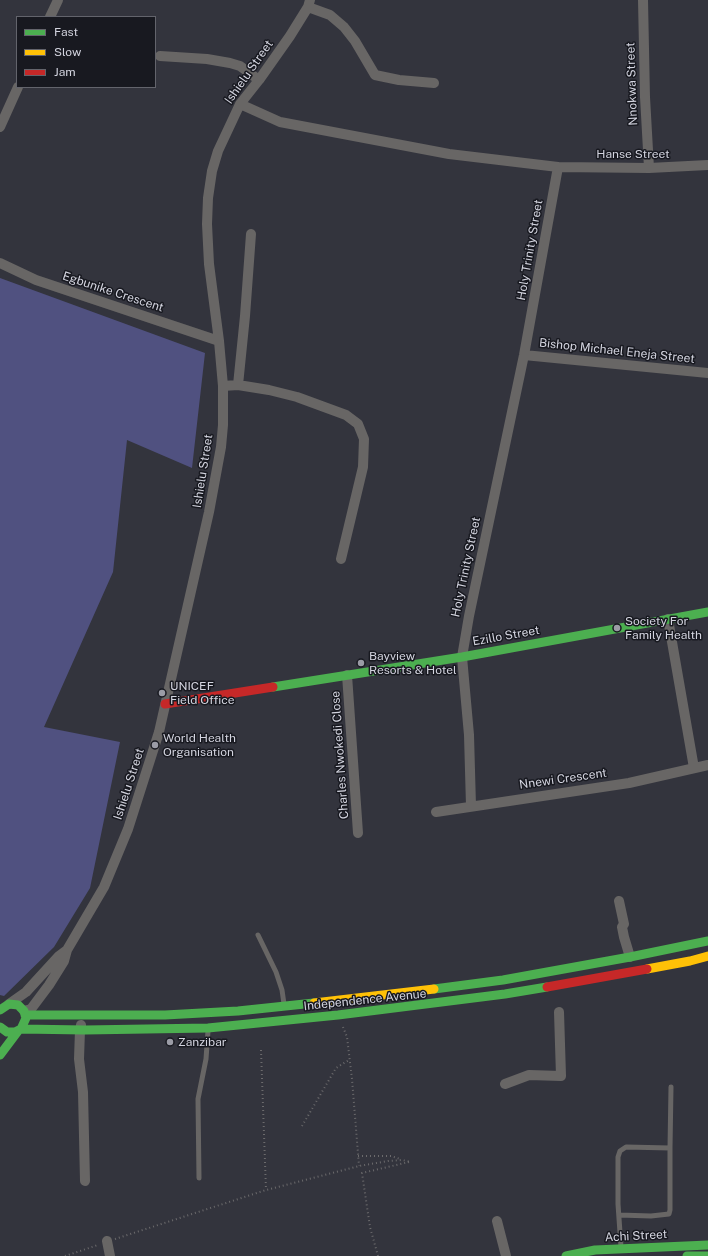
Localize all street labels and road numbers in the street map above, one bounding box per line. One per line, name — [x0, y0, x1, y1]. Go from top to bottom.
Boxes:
street label: Ishielu Street — [222, 37, 276, 107]
street label: Nnokwa Street — [623, 42, 641, 126]
street label: Hanse Street — [596, 147, 670, 161]
street label: Holy Trinity Street — [514, 199, 546, 301]
street label: Egbunike Crescent — [61, 269, 165, 315]
street label: Bishop Michael Eneja Street — [538, 336, 696, 366]
street label: Ishielu Street — [190, 433, 216, 509]
street label: Holy Trinity Street — [448, 516, 484, 618]
street label: Ezillo Street — [471, 623, 541, 649]
street label: Charles Nwokedi Close — [328, 691, 352, 819]
street label: Ishielu Street — [111, 746, 147, 822]
street label: Nnewi Crescent — [518, 766, 608, 792]
street label: Independence Avenue — [303, 986, 427, 1014]
street label: Achi Street — [604, 1227, 668, 1245]

